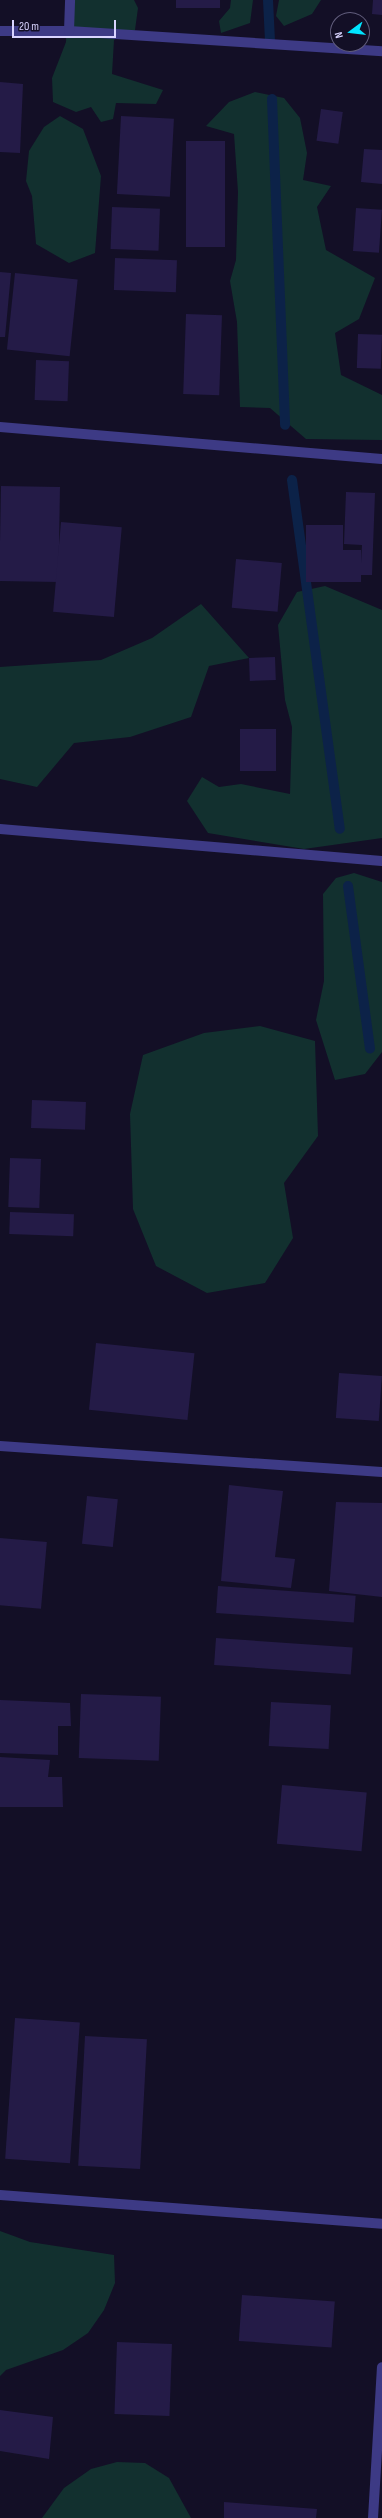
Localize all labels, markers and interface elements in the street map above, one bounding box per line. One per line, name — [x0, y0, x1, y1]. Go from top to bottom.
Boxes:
scale bar — [14, 12, 118, 38]
north arrow — [330, 12, 370, 52]
text: 20 m — [19, 19, 39, 34]
text: N — [332, 30, 346, 39]

